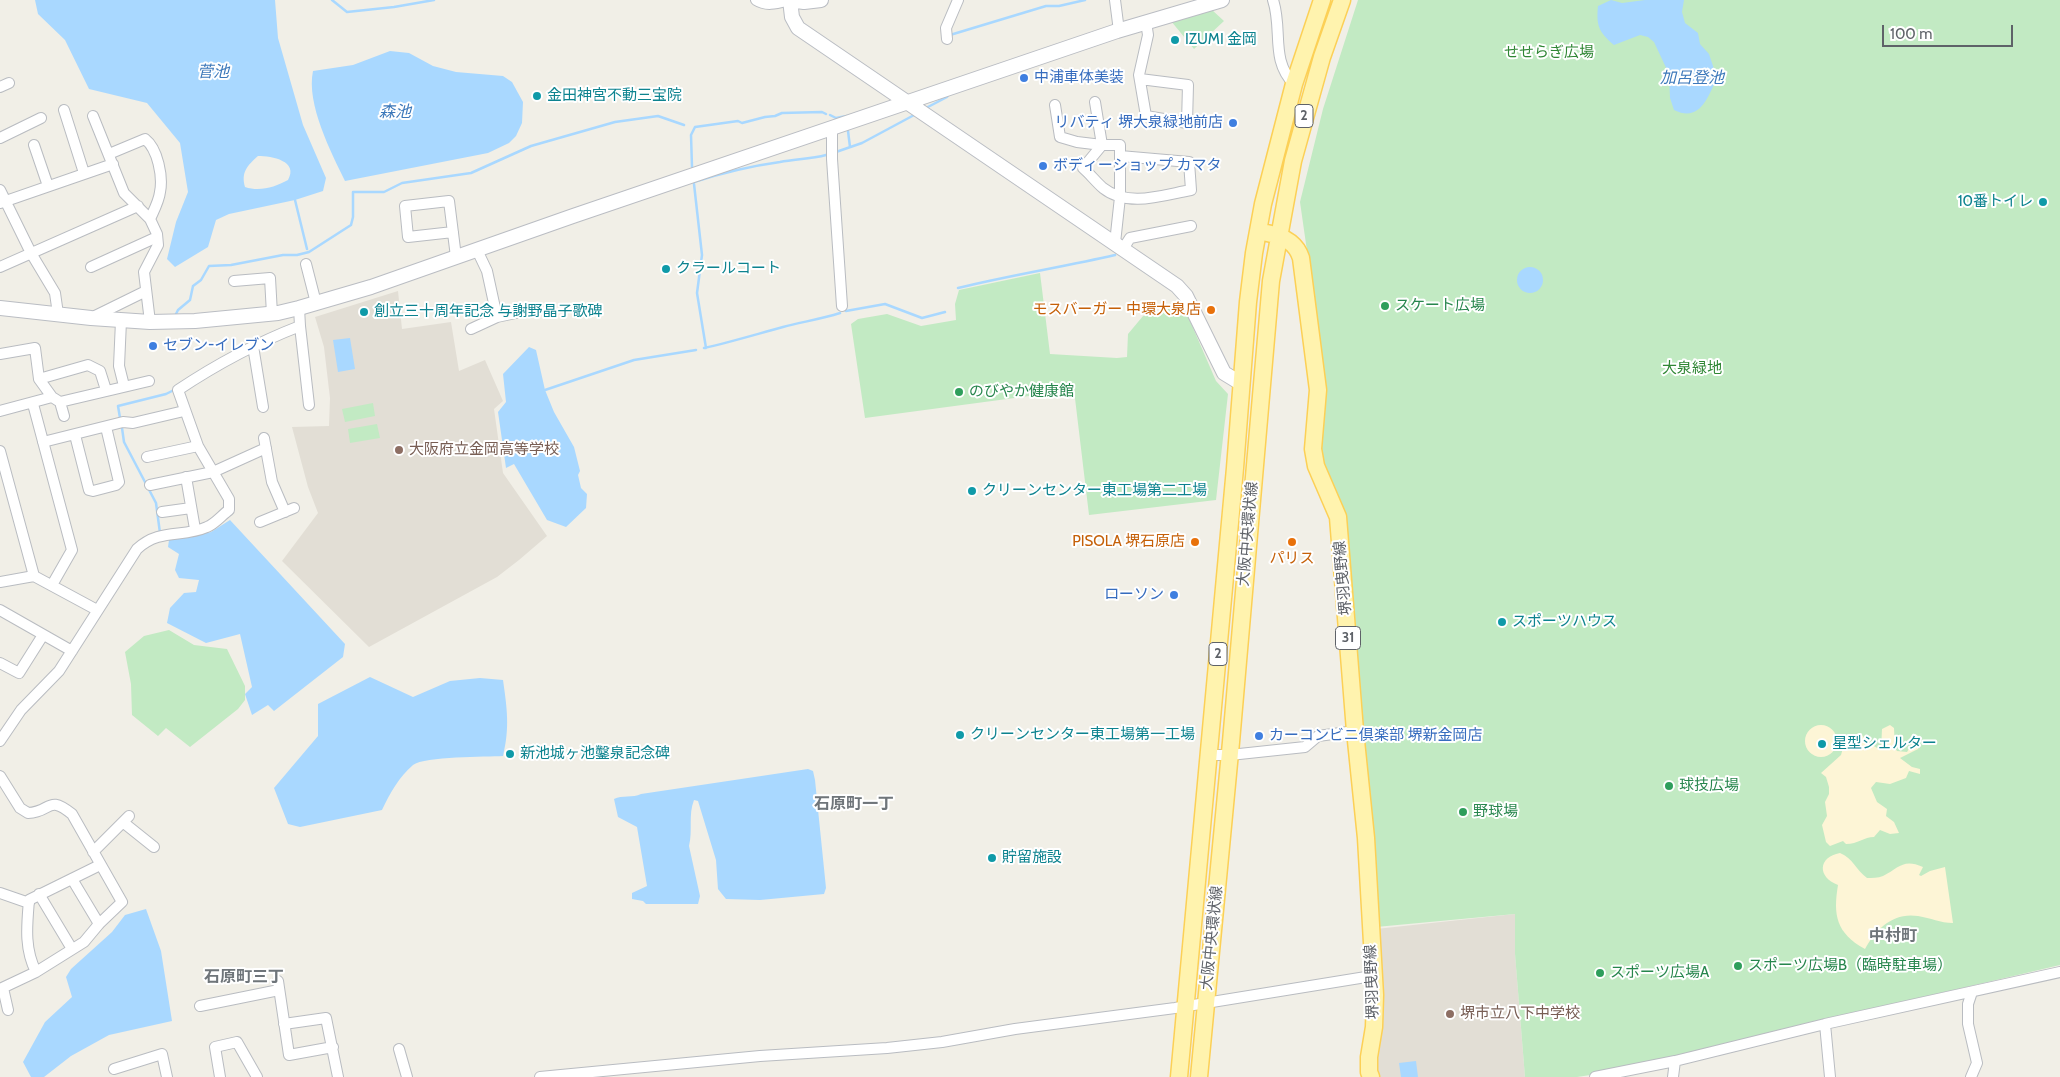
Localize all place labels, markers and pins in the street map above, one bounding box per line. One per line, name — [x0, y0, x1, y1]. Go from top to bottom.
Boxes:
place label: IZUMI 金岡 — [1185, 31, 1257, 49]
marker: IZUMI 金岡 — [1169, 34, 1181, 46]
place label: 中浦車体美装 — [1034, 69, 1124, 87]
marker: 中浦車体美装 — [1018, 72, 1030, 84]
place label: 金田神宮不動三宝院 — [547, 87, 682, 105]
marker: 金田神宮不動三宝院 — [531, 90, 543, 102]
place label: リバティ 堺大泉緑地前店 — [1055, 114, 1223, 132]
marker: リバティ 堺大泉緑地前店 — [1227, 117, 1239, 129]
place label: ボディーショップ カマタ — [1053, 157, 1221, 175]
marker: ボディーショップ カマタ — [1037, 160, 1049, 172]
place label: 10番トイレ — [1958, 193, 2033, 211]
marker: 10番トイレ — [2037, 196, 2049, 208]
place label: クラールコート — [676, 260, 781, 278]
marker: クラールコート — [660, 263, 672, 275]
place label: スケート広場 — [1395, 297, 1485, 315]
marker: スケート広場 — [1379, 300, 1391, 312]
place label: モスバーガー 中環大泉店 — [1033, 301, 1201, 319]
place label: 創立三十周年記念 与謝野晶子歌碑 — [374, 303, 602, 321]
marker: モスバーガー 中環大泉店 — [1205, 304, 1217, 316]
marker: 創立三十周年記念 与謝野晶子歌碑 — [358, 306, 370, 318]
place label: セブン-イレブン — [163, 337, 274, 355]
marker: セブン-イレブン — [147, 340, 159, 352]
place label: のびやか健康館 — [969, 383, 1074, 401]
marker: のびやか健康館 — [953, 386, 965, 398]
place label: 大阪府立金岡高等学校 — [409, 441, 559, 459]
marker: 大阪府立金岡高等学校 — [393, 444, 405, 456]
place label: クリーンセンター東工場第二工場 — [982, 482, 1207, 500]
marker: クリーンセンター東工場第二工場 — [966, 485, 978, 497]
place label: PISOLA 堺石原店 — [1072, 533, 1185, 551]
marker: PISOLA 堺石原店 — [1189, 536, 1201, 548]
marker: パリス — [1286, 536, 1298, 548]
place label: パリス — [1270, 550, 1314, 568]
place label: ローソン — [1104, 586, 1164, 604]
marker: ローソン — [1168, 589, 1180, 601]
place label: スポーツハウス — [1512, 613, 1617, 631]
marker: スポーツハウス — [1496, 616, 1508, 628]
place label: クリーンセンター東工場第一工場 — [970, 726, 1195, 744]
place label: カーコンビニ倶楽部 堺新金岡店 — [1269, 727, 1482, 745]
marker: クリーンセンター東工場第一工場 — [954, 729, 966, 741]
marker: カーコンビニ倶楽部 堺新金岡店 — [1253, 730, 1265, 742]
place label: 星型シェルター — [1832, 735, 1937, 753]
marker: 星型シェルター — [1816, 738, 1828, 750]
place label: 新池城ヶ池鑿泉記念碑 — [520, 745, 670, 763]
marker: 新池城ヶ池鑿泉記念碑 — [504, 748, 516, 760]
place label: 球技広場 — [1679, 777, 1739, 795]
marker: 球技広場 — [1663, 780, 1675, 792]
place label: 野球場 — [1473, 803, 1518, 821]
marker: 野球場 — [1457, 806, 1469, 818]
place label: 貯留施設 — [1002, 849, 1062, 867]
marker: 貯留施設 — [986, 852, 998, 864]
place label: スポーツ広場B（臨時駐車場） — [1748, 957, 1952, 975]
marker: スポーツ広場B（臨時駐車場） — [1732, 960, 1744, 972]
place label: スポーツ広場A — [1610, 964, 1709, 982]
marker: スポーツ広場A — [1594, 967, 1606, 979]
place label: 堺市立八下中学校 — [1460, 1005, 1580, 1023]
marker: 堺市立八下中学校 — [1444, 1008, 1456, 1020]

